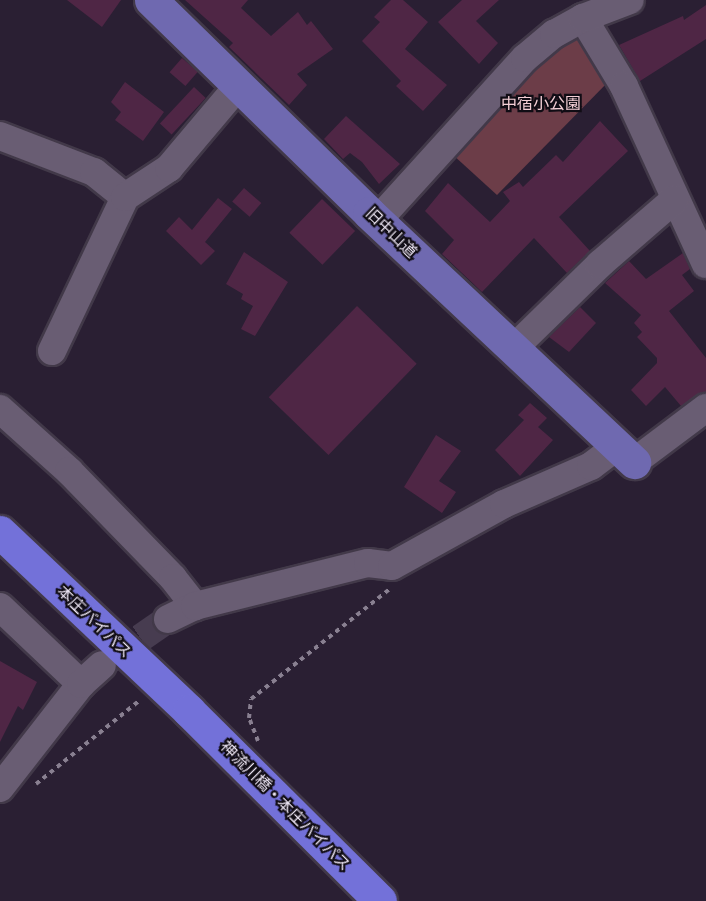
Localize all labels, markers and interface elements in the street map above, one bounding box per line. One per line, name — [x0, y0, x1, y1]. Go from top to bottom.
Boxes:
park label: 中宿小公園 — [501, 94, 581, 114]
street label: 旧中山道 — [361, 204, 421, 262]
street label: 本庄バイパス — [53, 582, 135, 662]
street label: 神流川橋・本庄バイパス — [216, 737, 354, 875]

